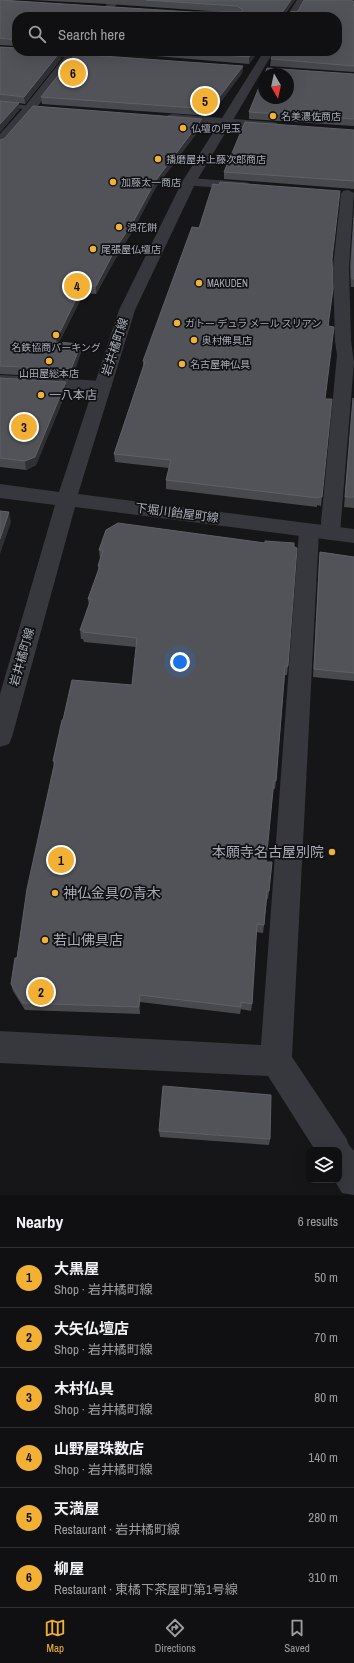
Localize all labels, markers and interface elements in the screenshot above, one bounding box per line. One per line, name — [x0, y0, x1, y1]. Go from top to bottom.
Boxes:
search box — [12, 12, 342, 56]
icon: search — [26, 23, 48, 45]
text: Search here — [58, 24, 125, 45]
pin: 6 — [60, 58, 86, 88]
north arrow — [258, 68, 294, 104]
pin: 5 — [192, 86, 218, 116]
place label: 名美濃佐商店 — [281, 110, 341, 123]
marker: 名美濃佐商店 — [268, 111, 278, 121]
place label: 仏壇の児玉 — [191, 122, 241, 135]
marker: 仏壇の児玉 — [178, 123, 188, 133]
place label: 播磨屋井上藤次郎商店 — [166, 153, 266, 166]
marker: 播磨屋井上藤次郎商店 — [153, 154, 163, 164]
place label: 加藤太一商店 — [121, 176, 181, 189]
marker: 加藤太一商店 — [108, 177, 118, 187]
place label: 浪花餅 — [127, 221, 157, 234]
marker: 浪花餅 — [114, 222, 124, 232]
place label: 尾張屋仏壇店 — [101, 243, 161, 256]
marker: 尾張屋仏壇店 — [88, 244, 98, 254]
pin: 4 — [64, 271, 90, 301]
place label: MAKUDEN — [207, 277, 248, 290]
marker: MAKUDEN — [194, 278, 204, 288]
street label: 岩井橘町線 — [98, 316, 132, 378]
place label: ガトー デュラ メール スリアン — [185, 317, 321, 330]
marker: ガトー デュラ メール スリアン — [172, 318, 182, 328]
marker: 名鉄協商パーキング — [51, 330, 61, 340]
place label: 奥村佛具店 — [202, 334, 252, 347]
marker: 奥村佛具店 — [189, 335, 199, 345]
place label: 名鉄協商パーキング — [11, 341, 101, 354]
marker: 山田屋総本店 — [44, 356, 54, 366]
place label: 名古屋神仏具 — [190, 358, 250, 371]
marker: 名古屋神仏具 — [177, 359, 187, 369]
place label: 山田屋総本店 — [19, 367, 79, 380]
place label: 一八本店 — [49, 387, 97, 403]
marker: 一八本店 — [36, 390, 46, 400]
pin: 3 — [11, 412, 37, 442]
street label: 下堀川飴屋町線 — [134, 500, 220, 526]
street label: 岩井橘町線 — [6, 626, 38, 688]
your location — [170, 652, 190, 672]
place label: 本願寺名古屋別院 — [212, 843, 324, 861]
pin: 1 — [48, 845, 74, 875]
marker: 本願寺名古屋別院 — [327, 847, 337, 857]
place label: 神仏金具の青木 — [63, 884, 161, 902]
marker: 神仏金具の青木 — [50, 888, 60, 898]
place label: 若山佛具店 — [53, 931, 123, 949]
marker: 若山佛具店 — [40, 935, 50, 945]
pin: 2 — [28, 977, 54, 1007]
map controls — [306, 1147, 342, 1183]
button: layers — [306, 1147, 342, 1183]
text: Nearby — [16, 1210, 63, 1233]
text: 6 results — [298, 1213, 338, 1230]
text: 大黒屋 — [54, 1258, 99, 1279]
text: 1 — [26, 1269, 32, 1286]
text: 50 m — [314, 1269, 338, 1286]
text: Shop · 岩井橘町線 — [54, 1281, 153, 1298]
text: 大矢仏壇店 — [54, 1318, 129, 1339]
text: 2 — [26, 1329, 32, 1346]
text: 70 m — [314, 1329, 338, 1346]
text: Shop · 岩井橘町線 — [54, 1341, 153, 1358]
text: 木村仏具 — [54, 1378, 114, 1399]
text: 3 — [26, 1389, 32, 1406]
text: 80 m — [314, 1389, 338, 1406]
text: Shop · 岩井橘町線 — [54, 1401, 153, 1418]
text: 山野屋珠数店 — [54, 1438, 144, 1459]
text: 4 — [26, 1449, 32, 1466]
text: 140 m — [308, 1449, 338, 1466]
text: Shop · 岩井橘町線 — [54, 1461, 153, 1478]
text: 天満屋 — [54, 1498, 99, 1519]
text: 5 — [26, 1509, 32, 1526]
text: 280 m — [308, 1509, 338, 1526]
text: Restaurant · 岩井橘町線 — [54, 1521, 180, 1538]
text: 柳屋 — [54, 1558, 84, 1579]
text: 6 — [26, 1569, 32, 1586]
text: 310 m — [308, 1569, 338, 1586]
text: Restaurant · 東橘下茶屋町第1号線 — [54, 1581, 238, 1598]
tab: Map — [44, 1617, 66, 1655]
tab: Directions — [155, 1617, 196, 1655]
tab: Saved — [284, 1617, 310, 1655]

